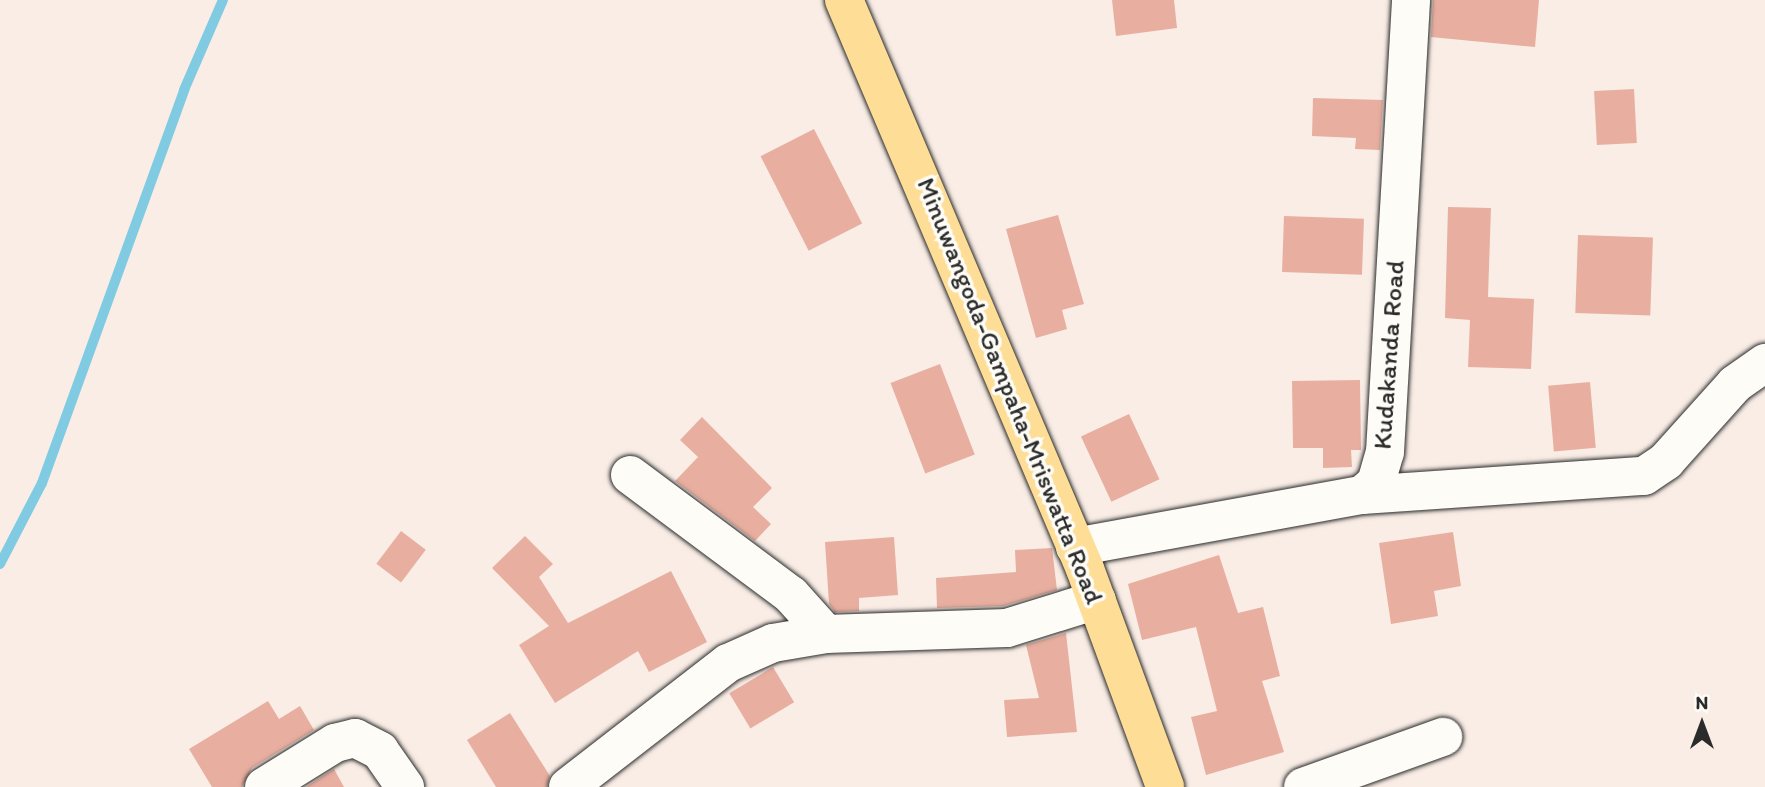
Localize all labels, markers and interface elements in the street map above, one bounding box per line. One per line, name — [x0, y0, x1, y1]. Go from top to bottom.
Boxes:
street label: Minuwangoda-Gampaha-Mriswatta Road — [910, 174, 1110, 608]
street label: Kudakanda Road — [1367, 260, 1411, 450]
north arrow — [1667, 689, 1737, 759]
text: N — [1696, 691, 1708, 714]

